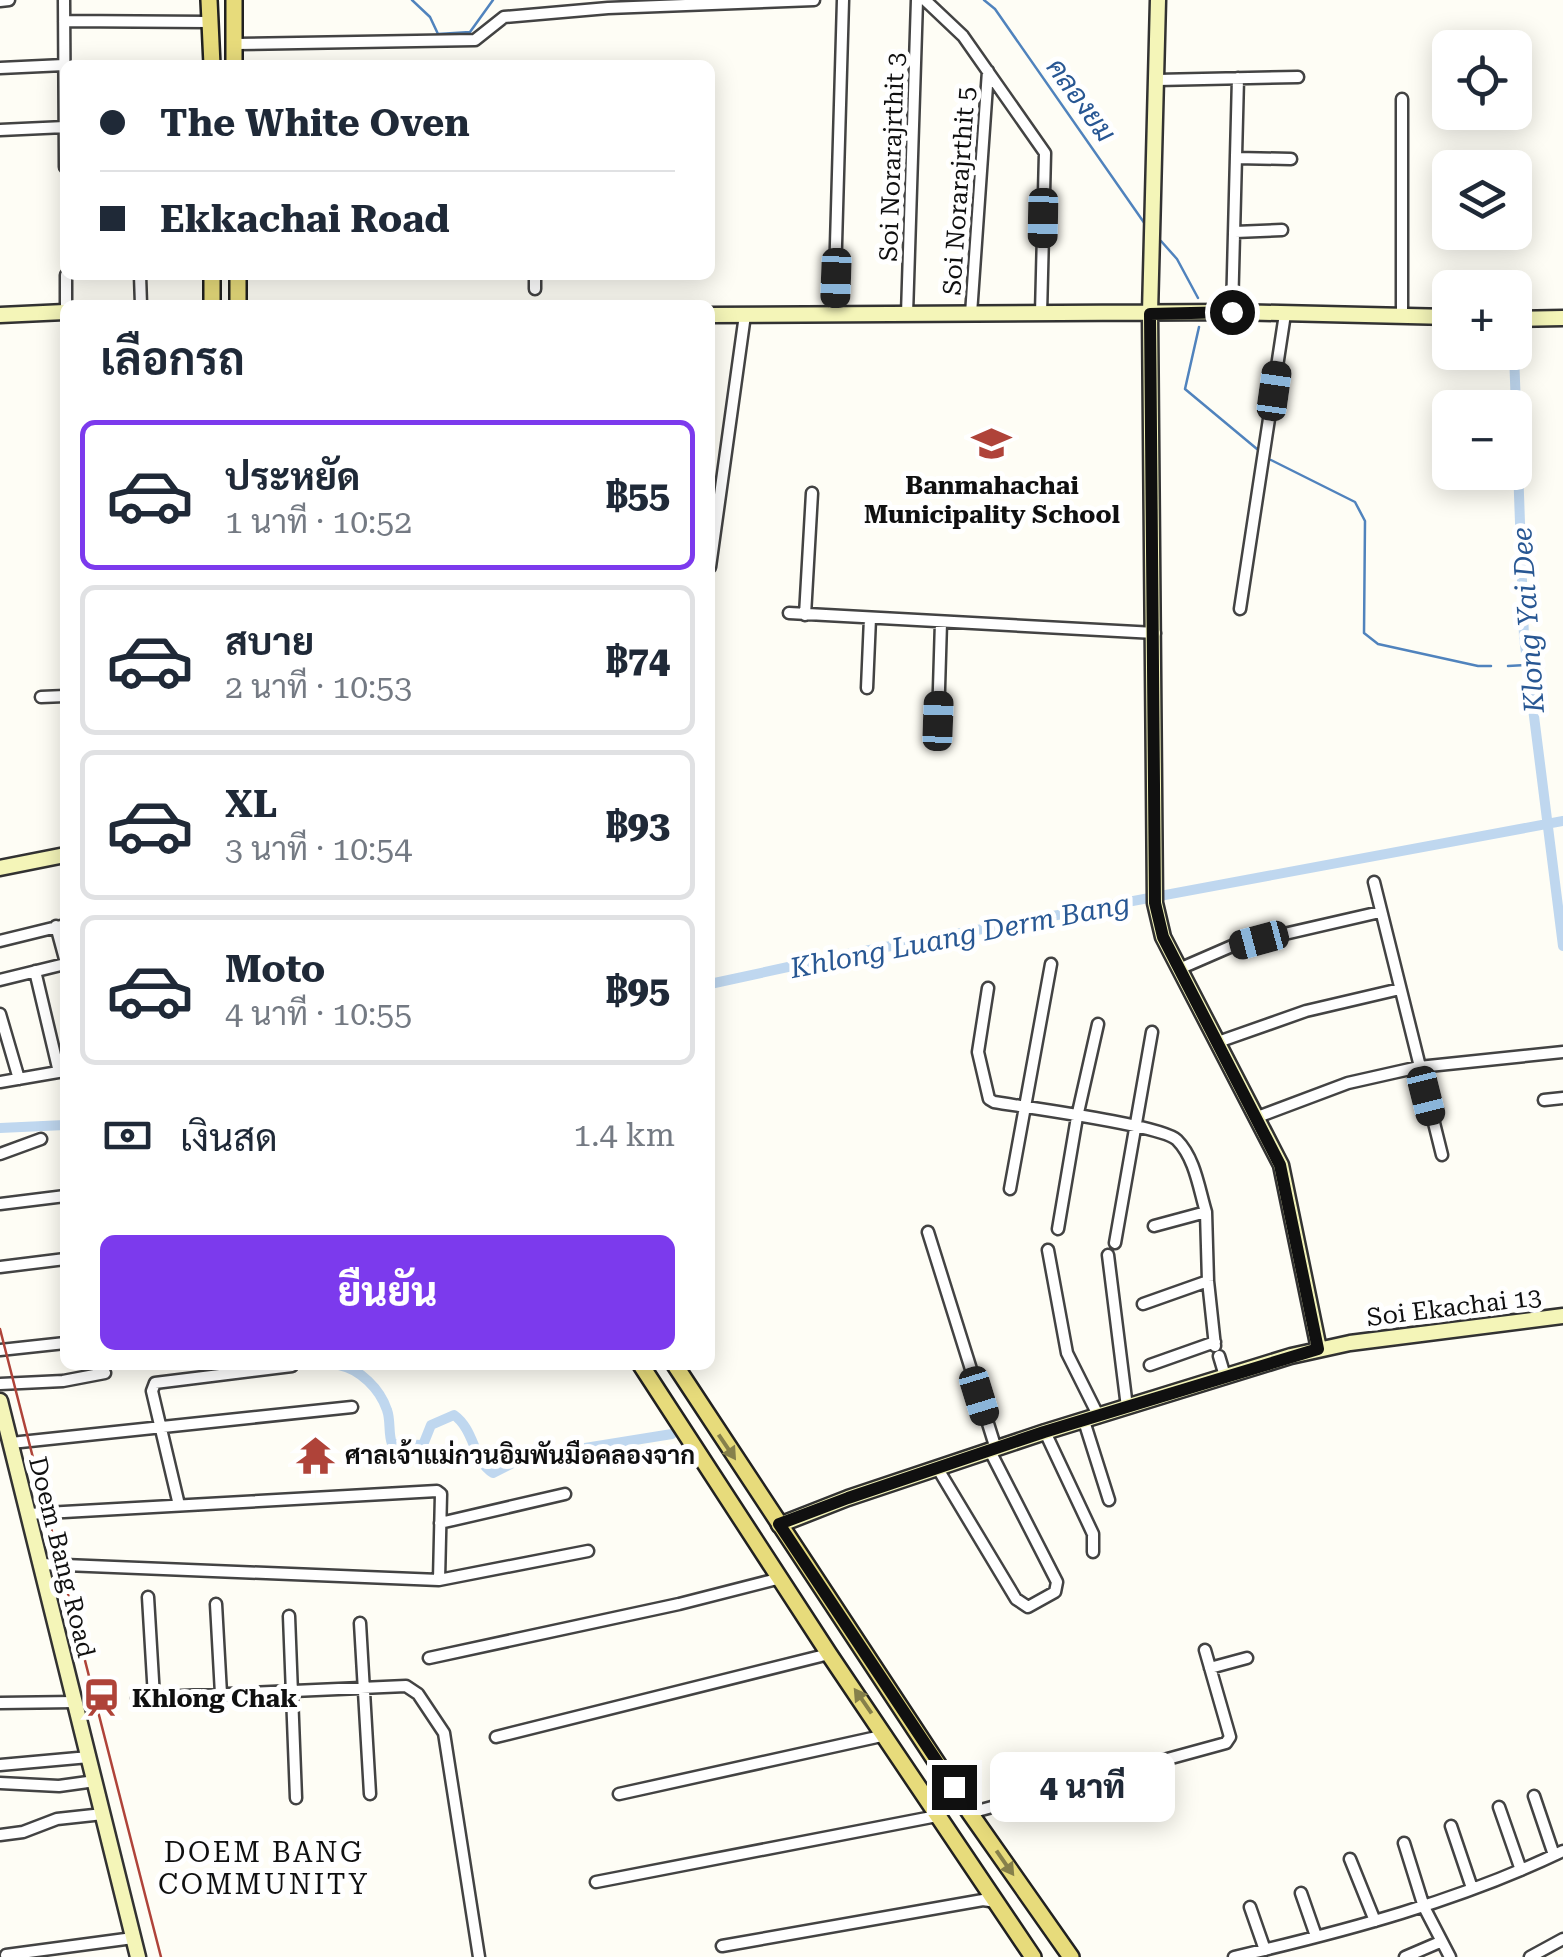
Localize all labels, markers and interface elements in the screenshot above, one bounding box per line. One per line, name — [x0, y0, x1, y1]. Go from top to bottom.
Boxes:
map controls — [1432, 30, 1532, 490]
button: locate — [1432, 30, 1532, 130]
street label: Soi Norarajrthit 3 — [874, 52, 910, 262]
water label: คลองยม — [1040, 52, 1122, 148]
street label: Soi Norarajrthit 5 — [937, 86, 981, 296]
text: The White Oven — [160, 101, 470, 145]
button: layers — [1432, 150, 1532, 250]
car — [1027, 188, 1059, 248]
text: Ekkachai Road — [160, 197, 450, 241]
car — [820, 247, 852, 309]
button: + — [1432, 270, 1532, 370]
route start — [1210, 290, 1255, 335]
text: เลือกรถ — [100, 333, 245, 386]
car — [1255, 359, 1293, 423]
button: − — [1432, 390, 1532, 490]
school or university icon: Banmahachai Municipality School — [971, 423, 1013, 465]
icon: car — [105, 450, 195, 540]
text: ประหยัด — [225, 455, 360, 499]
place label: Banmahachai Municipality School — [864, 471, 1120, 529]
text: ฿55 — [606, 473, 670, 517]
text: 1 นาที · 10:52 — [225, 503, 412, 541]
water label: Klong Yai Dee — [1505, 526, 1551, 715]
icon: car — [105, 615, 195, 705]
text: สบาย — [225, 620, 314, 664]
text: ฿74 — [606, 638, 670, 682]
text: 2 นาที · 10:53 — [225, 668, 412, 706]
car — [922, 690, 954, 752]
icon: car — [105, 780, 195, 870]
text: XL — [225, 782, 277, 826]
text: ฿93 — [606, 803, 670, 847]
text: 3 นาที · 10:54 — [225, 830, 412, 868]
water label: Khlong Luang Derm Bang — [786, 887, 1133, 985]
car — [1226, 918, 1292, 962]
icon: car — [105, 945, 195, 1035]
text: Moto — [225, 947, 325, 991]
text: ฿95 — [606, 968, 670, 1012]
text: 4 นาที · 10:55 — [225, 995, 412, 1033]
car — [1404, 1063, 1448, 1129]
icon: cash — [100, 1108, 155, 1163]
text: เงินสด — [180, 1116, 278, 1160]
text: 1.4 km — [573, 1116, 675, 1154]
button: ยืนยัน — [100, 1235, 675, 1350]
street label: Soi Ekachai 13 — [1365, 1282, 1543, 1332]
car — [956, 1363, 1002, 1429]
temple icon: ศาลเจ้าแม่กวนอิมพันมือคลองจาก — [294, 1434, 336, 1476]
one-way arrow — [717, 1434, 736, 1461]
place label: ศาลเจ้าแม่กวนอิมพันมือคลองจาก — [345, 1438, 695, 1470]
street label: Doem Bang Road — [23, 1454, 101, 1660]
station icon: Khlong Chak — [81, 1677, 123, 1719]
place label: Khlong Chak — [132, 1684, 297, 1713]
one-way arrow — [854, 1688, 873, 1714]
callout: 4 นาที — [989, 1752, 1174, 1822]
route end — [932, 1765, 977, 1810]
text: 4 นาที — [1040, 1768, 1125, 1806]
district label: DOEM BANG COMMUNITY — [158, 1836, 370, 1901]
one-way arrow — [995, 1850, 1014, 1876]

